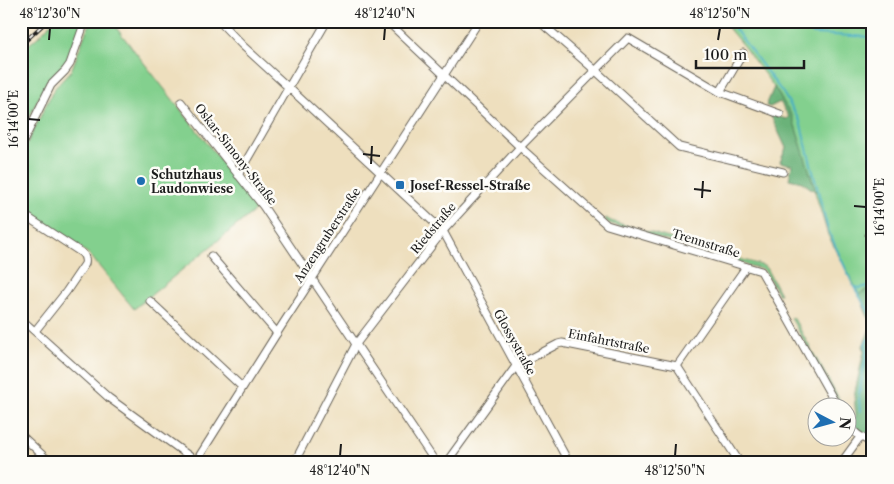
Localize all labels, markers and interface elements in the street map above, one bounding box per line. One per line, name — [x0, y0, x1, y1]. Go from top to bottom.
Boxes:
text: 48°12'30"N — [19, 6, 81, 21]
text: 48°12'40"N — [355, 6, 416, 21]
text: 48°12'50"N — [689, 6, 751, 21]
scale bar — [696, 38, 804, 70]
text: 100 m — [704, 45, 747, 64]
text: 16°14'00"E — [6, 90, 21, 148]
street label: Oskar-Simony-Straße — [192, 100, 280, 208]
place label: Schutzhaus Laudonwiese — [151, 167, 233, 196]
marker: Schutzhaus Laudonwiese — [135, 175, 147, 187]
place label: Josef-Ressel-Straße — [408, 178, 530, 193]
text: 16°14'00"E — [872, 178, 887, 236]
marker: Josef-Ressel-Straße — [394, 179, 406, 191]
street label: Anzengruberstraße — [290, 184, 364, 286]
street label: Riedstraße — [407, 199, 459, 257]
street label: Trennstraße — [670, 225, 742, 261]
street label: Glossystraße — [491, 306, 539, 378]
street label: Einfahrtstraße — [567, 326, 651, 356]
north arrow — [806, 396, 856, 446]
text: N — [835, 416, 855, 430]
text: 48°12'40"N — [310, 463, 371, 478]
text: 48°12'50"N — [644, 463, 706, 478]

